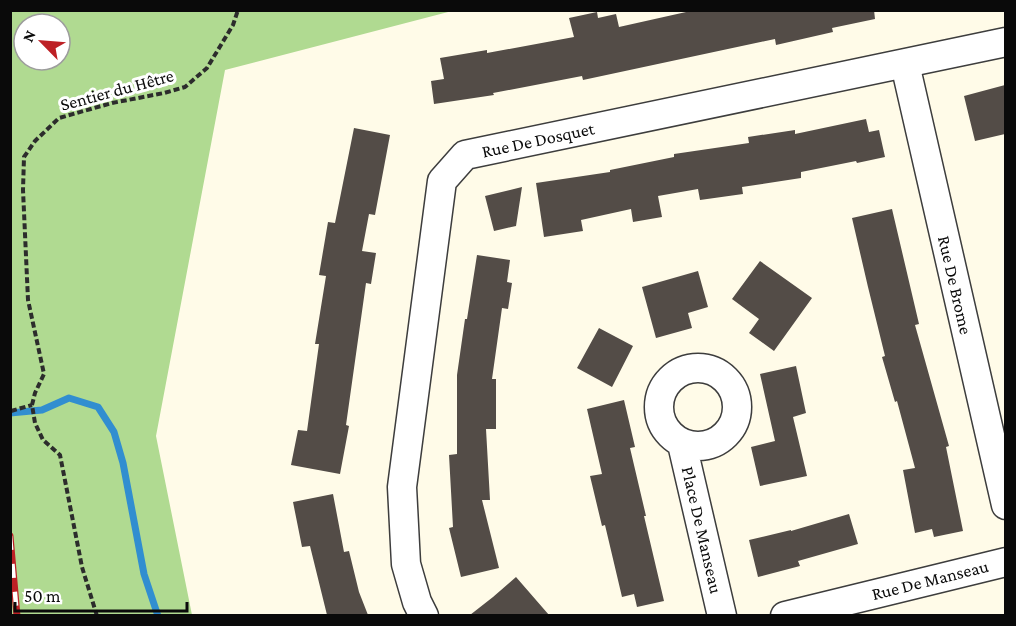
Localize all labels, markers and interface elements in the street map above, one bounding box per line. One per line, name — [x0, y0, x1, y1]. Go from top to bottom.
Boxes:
north arrow — [12, 12, 72, 72]
text: N — [19, 27, 39, 44]
street label: Sentier du Hêtre — [58, 65, 176, 115]
street label: Rue De Dosquet — [480, 118, 597, 162]
street label: Rue De Brome — [934, 234, 976, 337]
street label: Place De Manseau — [678, 464, 726, 596]
street label: Rue De Manseau — [870, 556, 991, 604]
scale bar — [15, 575, 188, 613]
text: 50 m — [24, 586, 61, 606]

